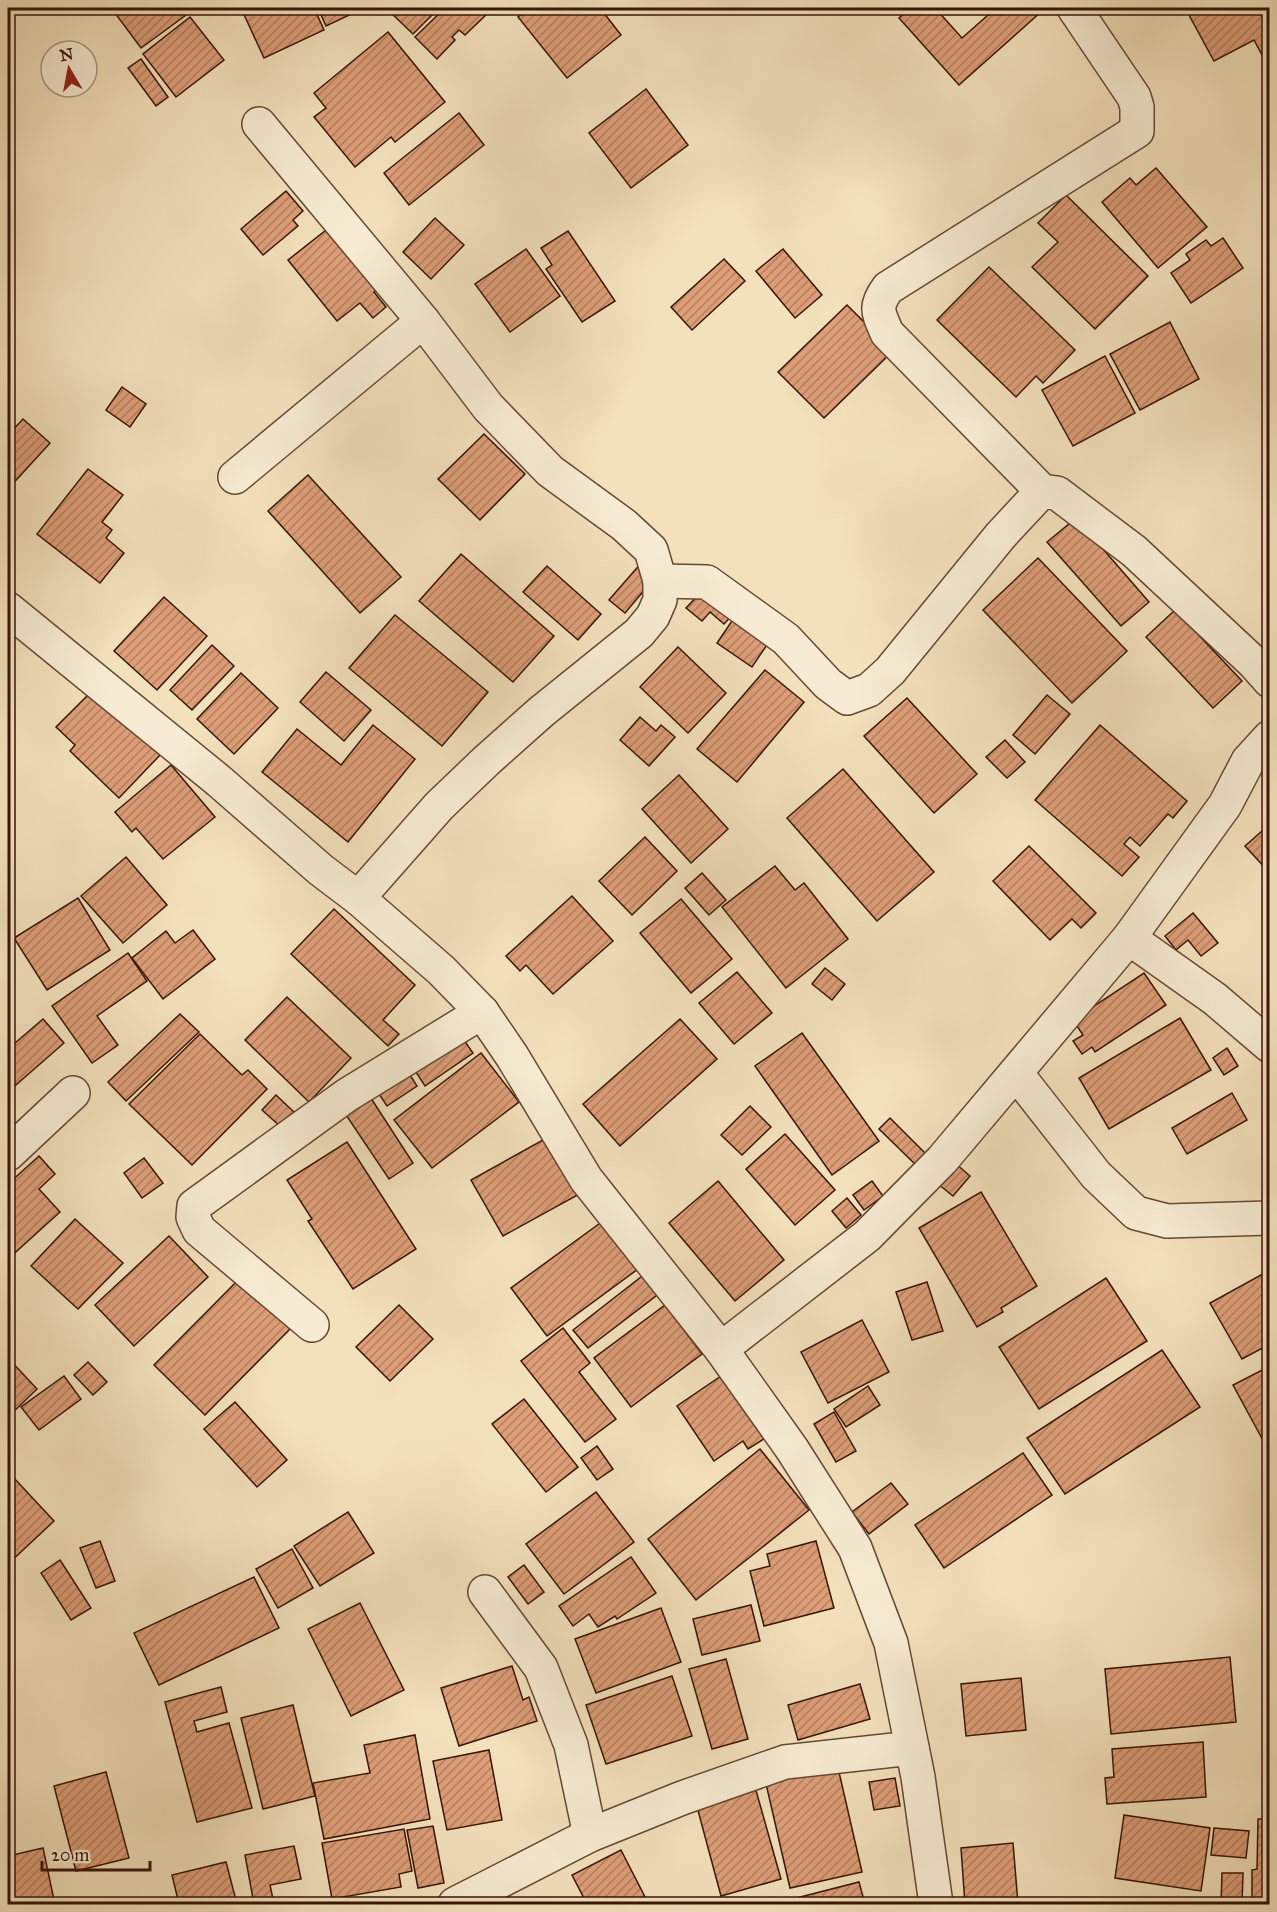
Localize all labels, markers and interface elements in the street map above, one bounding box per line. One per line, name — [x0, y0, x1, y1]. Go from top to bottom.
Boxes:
north arrow — [39, 39, 99, 99]
text: N — [58, 44, 75, 65]
scale bar — [42, 1834, 150, 1872]
text: 20 m — [51, 1844, 89, 1866]

